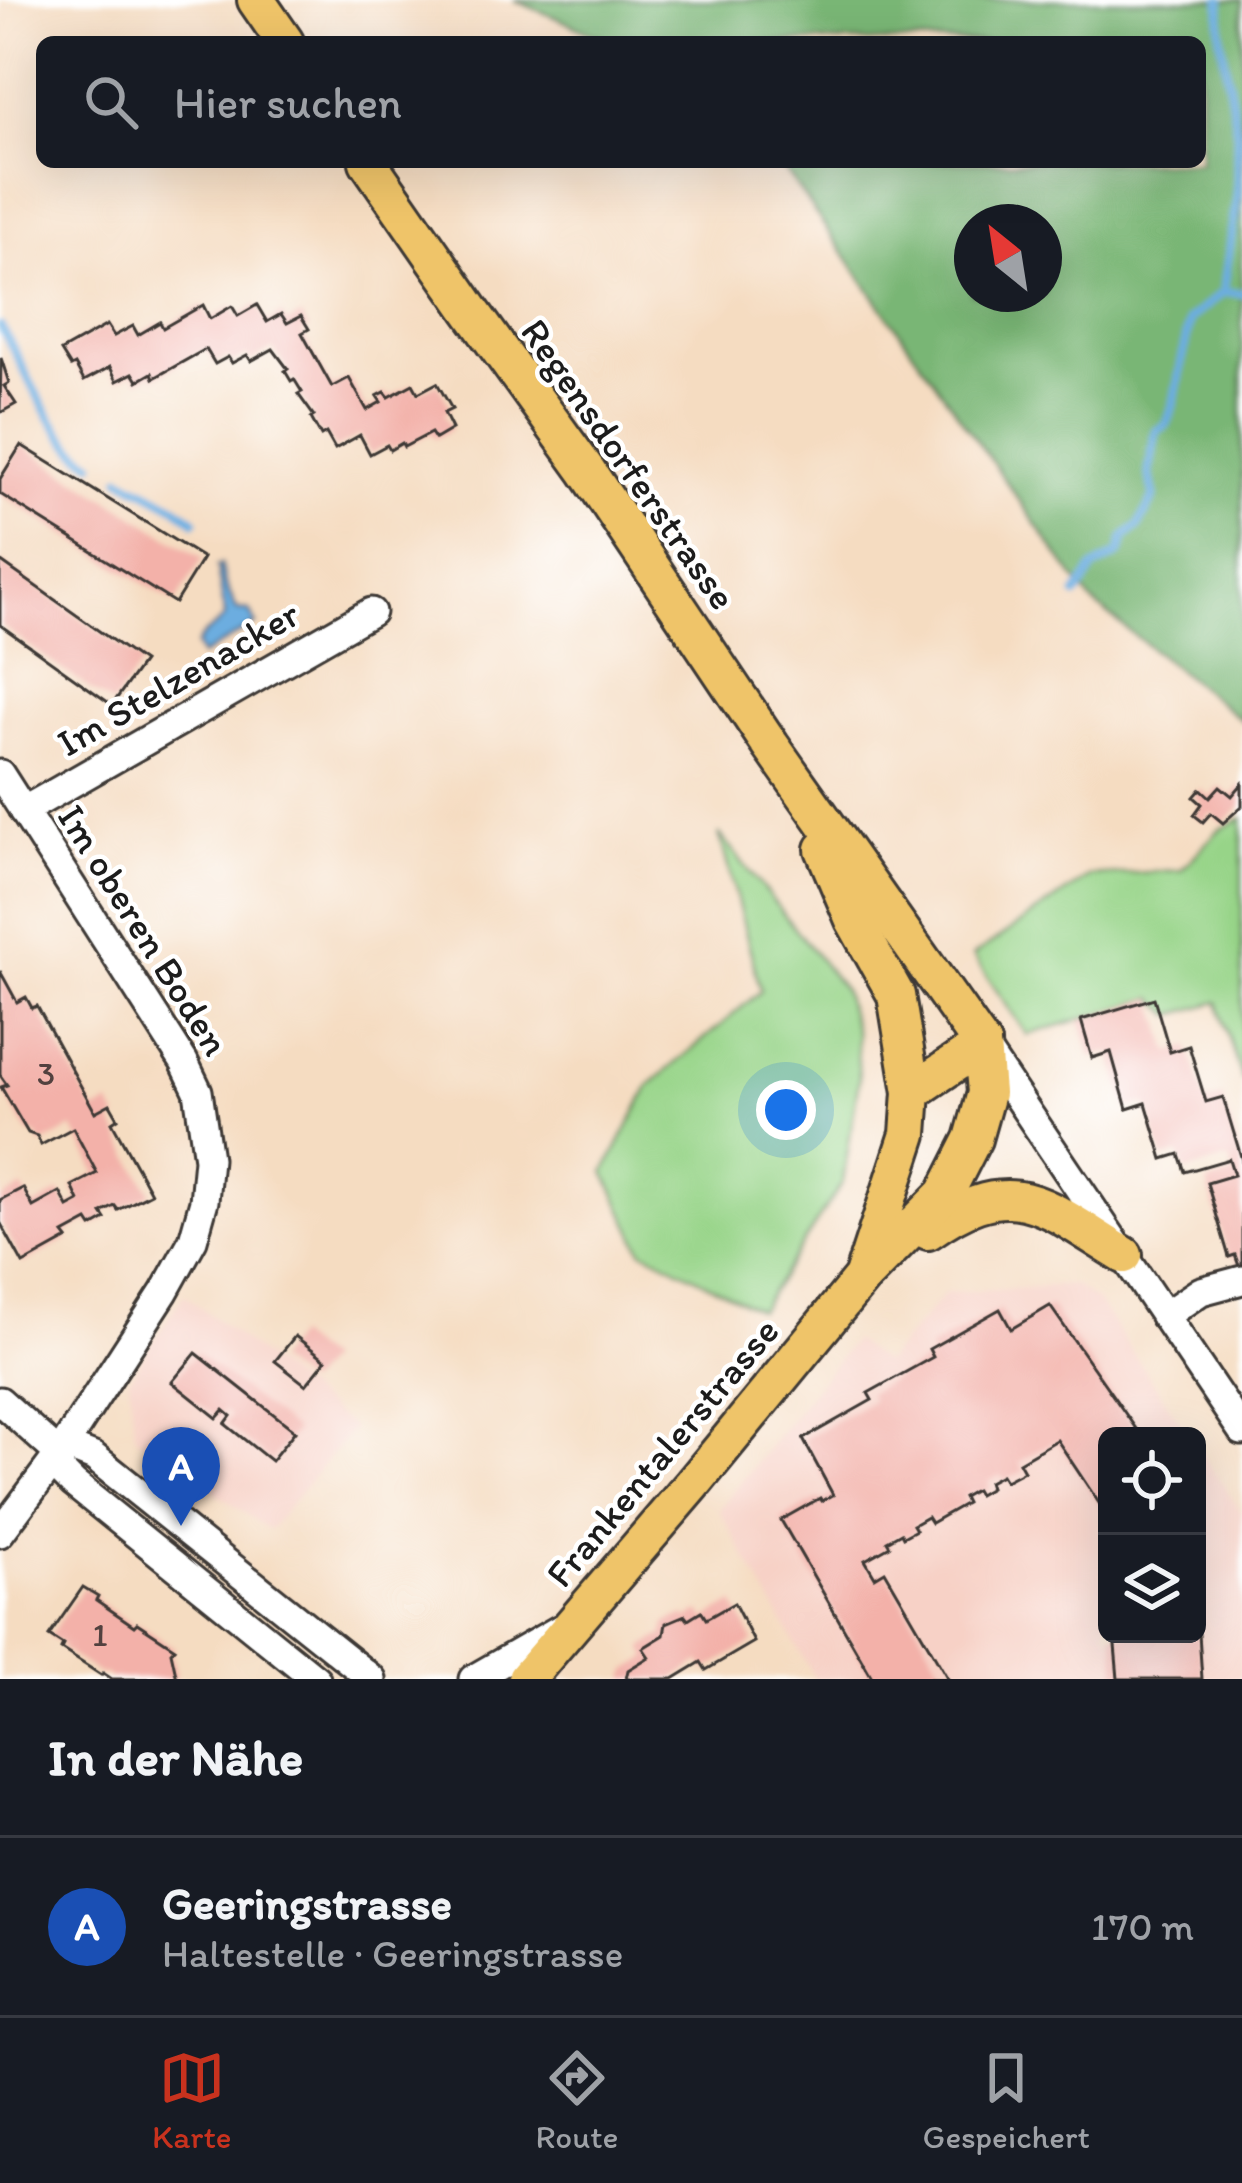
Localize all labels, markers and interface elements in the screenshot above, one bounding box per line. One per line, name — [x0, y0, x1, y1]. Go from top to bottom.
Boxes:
search box — [36, 36, 1206, 168]
icon: search — [78, 69, 144, 135]
text: Hier suchen — [174, 75, 402, 129]
north arrow — [954, 204, 1062, 312]
street label: Regensdorferstrasse — [511, 310, 747, 618]
street label: Im Stelzenacker — [49, 590, 307, 766]
street label: Im oberen Boden — [48, 796, 240, 1064]
house number: 3 — [37, 1054, 55, 1093]
your location — [756, 1080, 816, 1140]
street label: Frankentalerstrasse — [536, 1308, 788, 1596]
pin: A — [142, 1427, 220, 1526]
map controls — [1098, 1427, 1206, 1643]
button: locate — [1098, 1427, 1206, 1535]
button: layers — [1098, 1535, 1206, 1643]
house number: 1 — [92, 1615, 108, 1654]
text: In der Nähe — [48, 1727, 303, 1788]
text: Geeringstrasse — [162, 1876, 452, 1930]
text: A — [75, 1903, 99, 1950]
text: 170 m — [1091, 1903, 1194, 1950]
text: Haltestelle · Geeringstrasse — [162, 1930, 623, 1977]
tab: Karte — [152, 2045, 231, 2156]
tab: Route — [536, 2045, 619, 2156]
tab: Gespeichert — [923, 2045, 1090, 2156]

